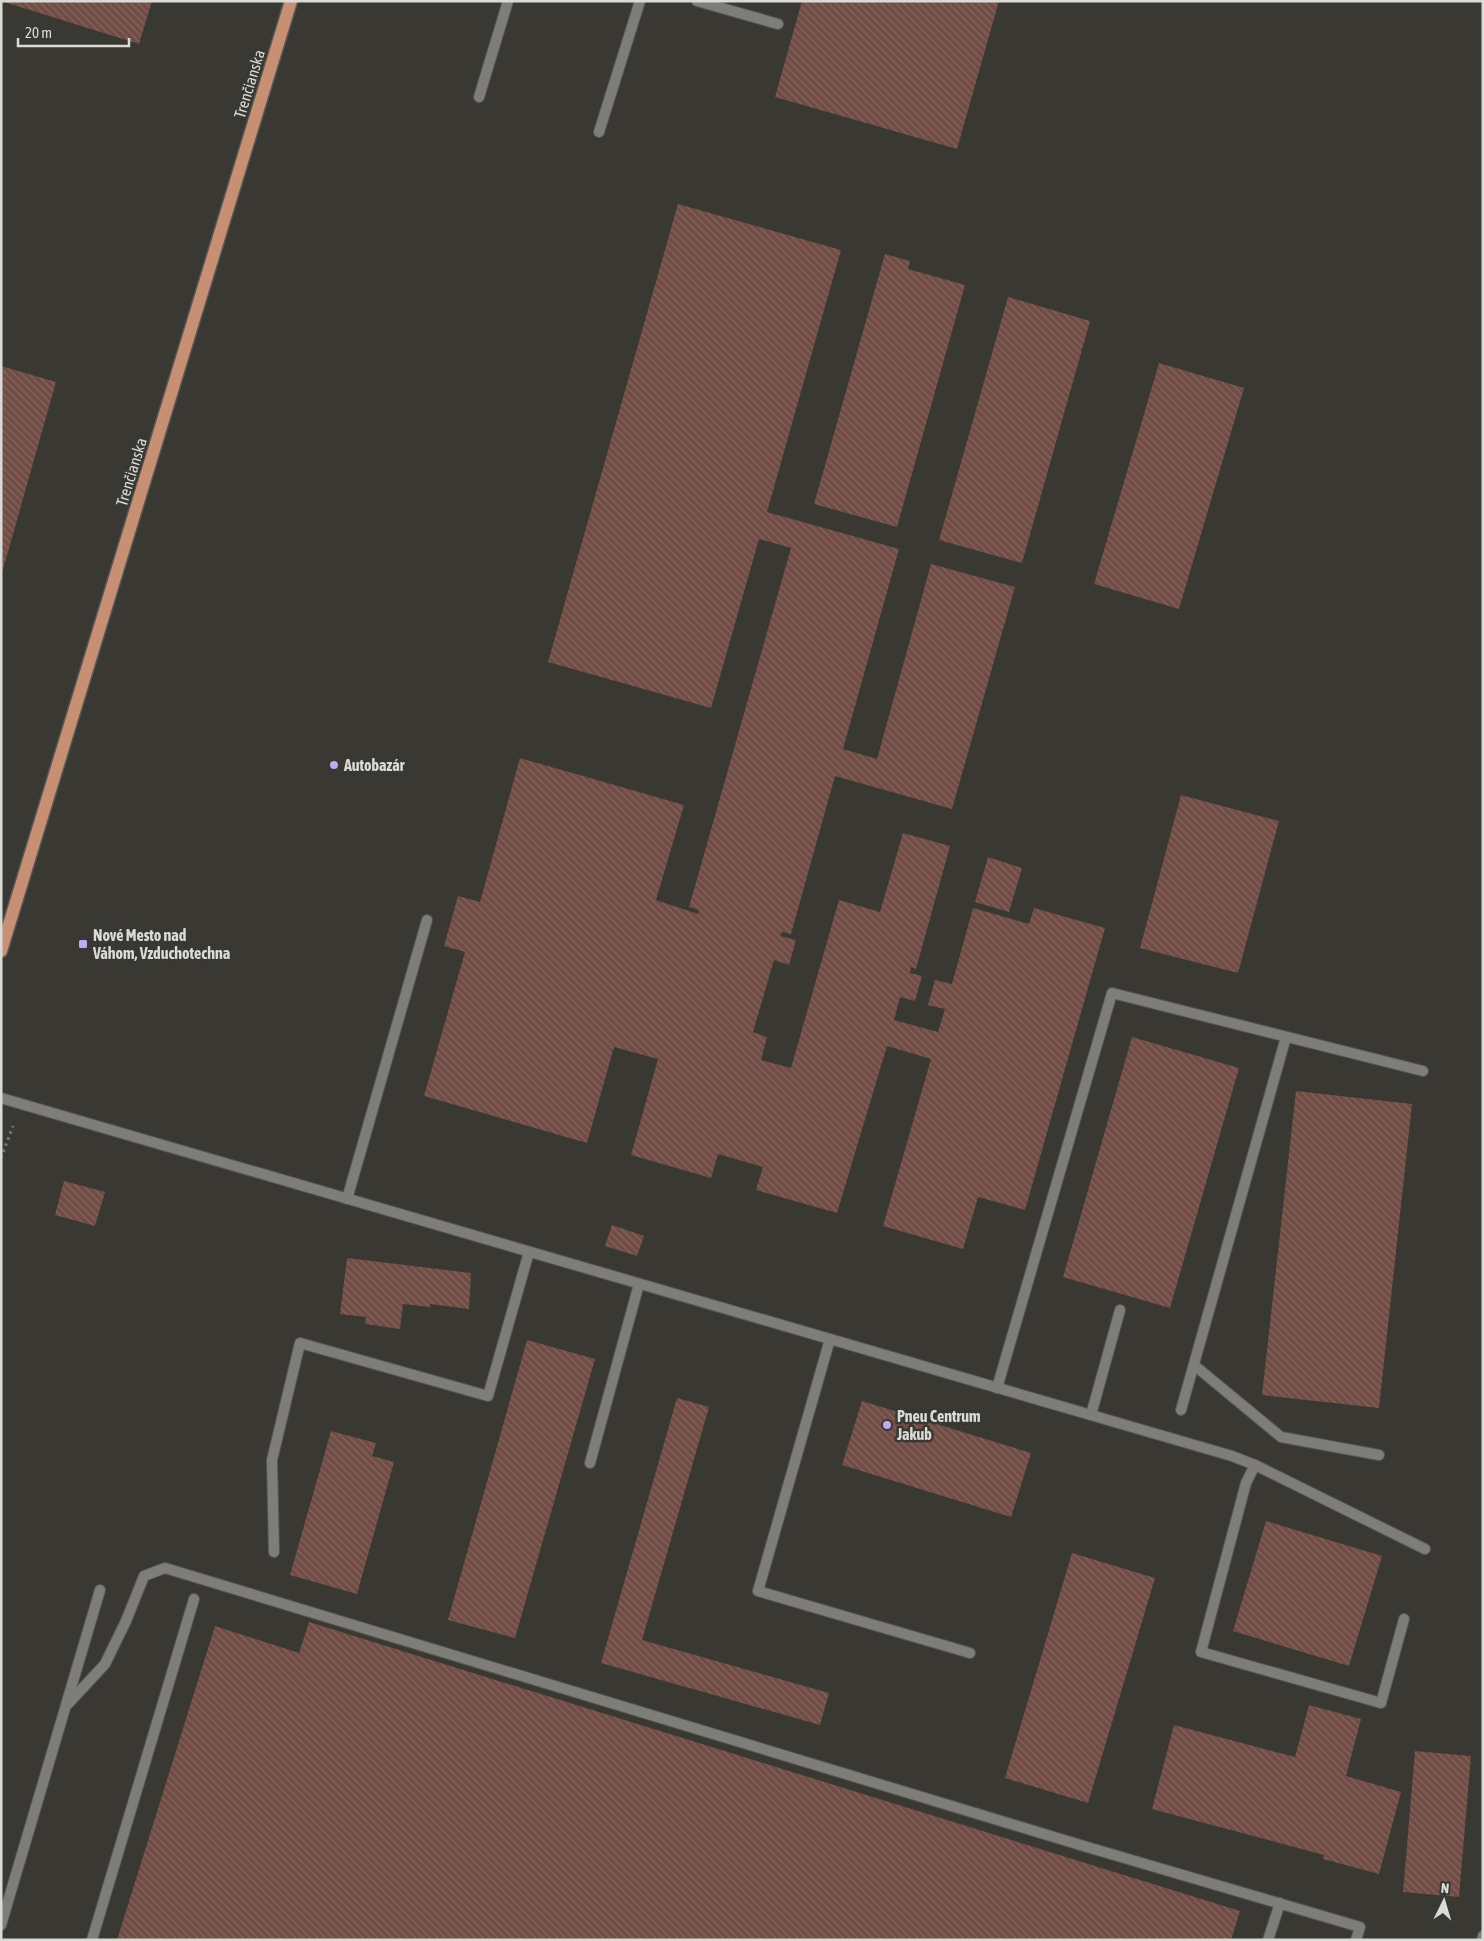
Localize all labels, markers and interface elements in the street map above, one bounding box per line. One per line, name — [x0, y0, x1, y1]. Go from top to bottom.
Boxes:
scale bar — [18, 15, 129, 47]
text: 20 m — [25, 24, 52, 41]
street label: Trenčianska — [230, 48, 268, 120]
street label: Trenčianska — [112, 436, 150, 508]
place label: Autobazár — [343, 756, 405, 774]
marker: Autobazár — [328, 759, 340, 771]
place label: Nové Mesto nad Váhom, Vzduchotechna — [92, 926, 230, 962]
marker: Nové Mesto nad Váhom, Vzduchotechna — [77, 938, 89, 950]
place label: Pneu Centrum Jakub — [896, 1407, 981, 1443]
marker: Pneu Centrum Jakub — [881, 1419, 893, 1431]
north arrow — [1419, 1876, 1469, 1926]
text: N — [1440, 1880, 1450, 1896]

